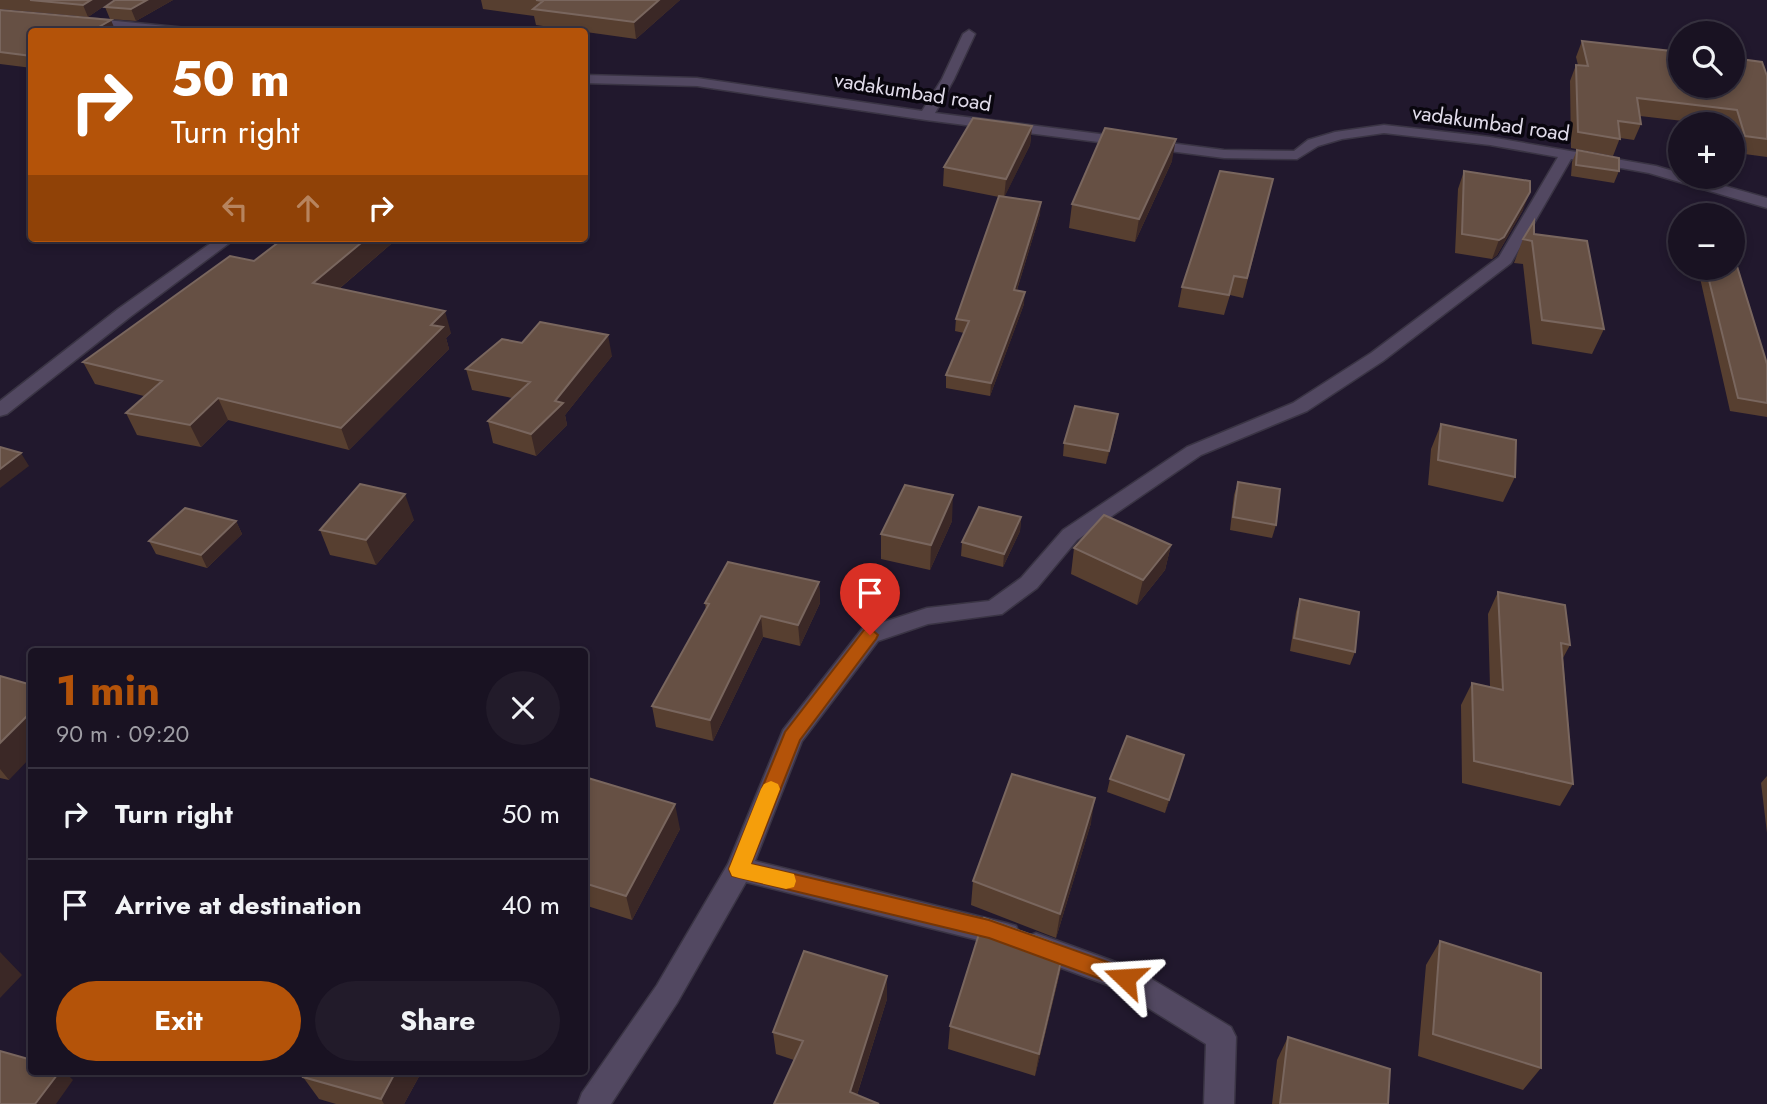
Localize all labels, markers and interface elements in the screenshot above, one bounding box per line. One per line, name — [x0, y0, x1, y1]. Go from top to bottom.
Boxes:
map controls — [1668, 21, 1745, 280]
button: search — [1668, 21, 1745, 98]
text: 50 m — [171, 44, 290, 114]
icon: right — [56, 56, 147, 147]
street label: vadakumbad road — [832, 65, 994, 119]
street label: vadakumbad road — [1410, 97, 1572, 149]
text: Turn right — [171, 109, 300, 155]
button: + — [1668, 112, 1745, 189]
icon: left — [216, 189, 254, 227]
icon: ahead — [289, 189, 327, 227]
icon: right — [362, 189, 400, 227]
button: − — [1668, 203, 1745, 280]
pin — [840, 563, 900, 635]
icon: arrive — [851, 574, 889, 612]
text: 1 min — [56, 660, 160, 721]
button: close — [486, 671, 560, 745]
text: 90 m · 09:20 — [56, 717, 189, 751]
icon: right — [56, 795, 94, 833]
text: Turn right — [115, 795, 233, 833]
text: 50 m — [502, 795, 560, 833]
icon: arrive — [56, 886, 94, 924]
text: Arrive at destination — [115, 886, 362, 924]
text: 40 m — [501, 886, 560, 924]
position arrow — [1088, 941, 1162, 1015]
button: Exit — [56, 981, 301, 1061]
button: Share — [315, 981, 560, 1061]

